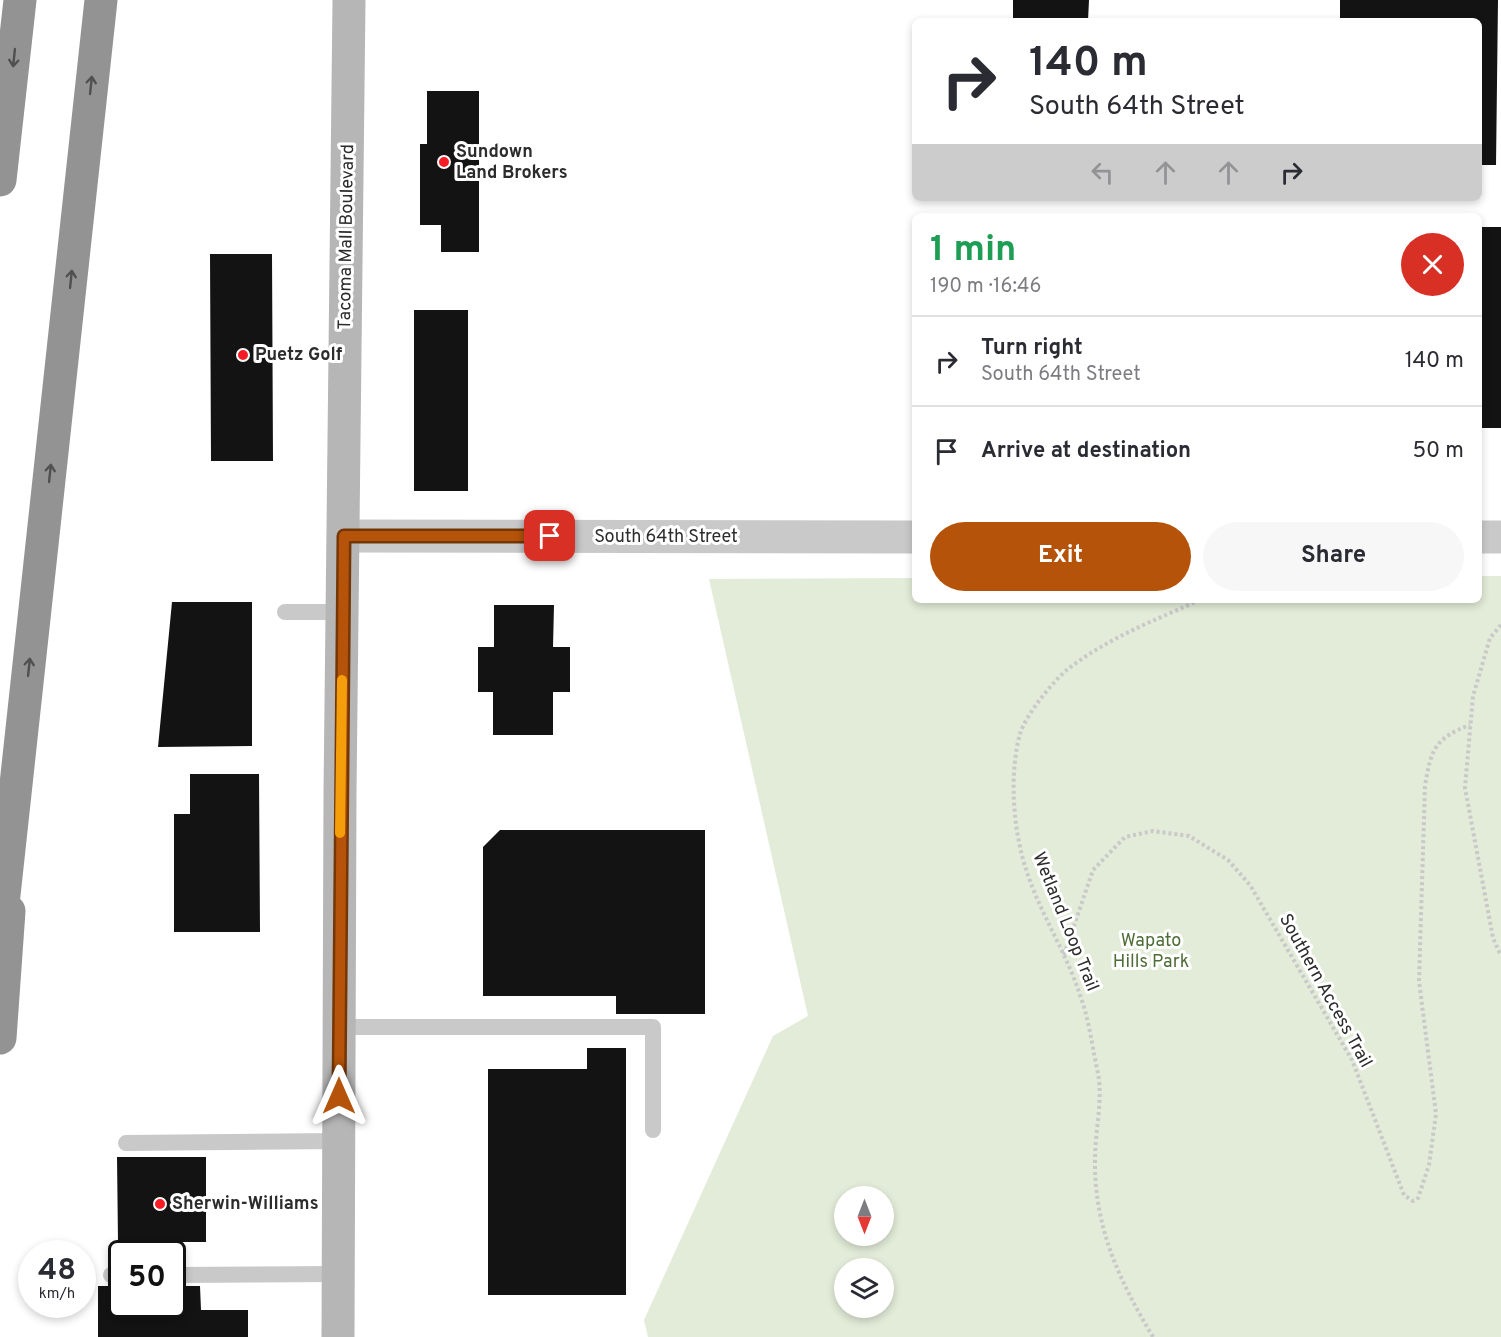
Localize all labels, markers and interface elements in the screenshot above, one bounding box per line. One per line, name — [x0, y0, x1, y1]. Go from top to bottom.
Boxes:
text: 140 m — [1029, 38, 1148, 91]
icon: right — [930, 42, 1008, 120]
one-way arrow — [8, 48, 19, 68]
one-way arrow — [86, 76, 97, 96]
text: South 64th Street — [1029, 90, 1245, 124]
place label: Sundown Land Brokers — [456, 141, 568, 185]
street label: Tacoma Mall Boulevard — [334, 144, 360, 330]
marker: Sundown Land Brokers — [437, 155, 451, 169]
icon: left — [1086, 156, 1119, 189]
icon: ahead — [1149, 156, 1182, 189]
icon: ahead — [1212, 156, 1245, 189]
icon: right — [1275, 156, 1308, 189]
text: 1 min — [930, 228, 1016, 274]
button: close — [1401, 233, 1464, 296]
one-way arrow — [66, 270, 77, 290]
text: 190 m · 16:46 — [930, 274, 1041, 300]
text: Turn right — [981, 335, 1083, 362]
place label: Puetz Golf — [255, 344, 343, 367]
icon: right — [930, 345, 963, 378]
marker: Puetz Golf — [236, 348, 250, 362]
text: 140 m — [1405, 348, 1464, 375]
text: South 64th Street — [981, 362, 1141, 388]
icon: arrive — [930, 435, 963, 468]
text: Arrive at destination — [981, 438, 1191, 465]
text: 50 m — [1412, 438, 1464, 465]
one-way arrow — [45, 464, 56, 483]
pin — [524, 510, 575, 561]
icon: arrive — [533, 519, 566, 552]
button: Exit — [930, 522, 1191, 591]
button: Share — [1203, 522, 1464, 591]
street label: South 64th Street — [594, 526, 738, 549]
one-way arrow — [24, 657, 35, 677]
street label: Wetland Loop Trail — [1027, 849, 1103, 995]
street label: Southern Access Trail — [1273, 910, 1377, 1072]
park label: Wapato Hills Park — [1113, 930, 1189, 974]
position arrow — [307, 1064, 371, 1128]
north arrow — [834, 1186, 894, 1246]
map controls — [834, 1186, 894, 1318]
place label: Sherwin-Williams — [172, 1193, 319, 1216]
marker: Sherwin-Williams — [153, 1197, 167, 1211]
speed limit sign: 50 — [108, 1240, 186, 1318]
text: 48 — [38, 1253, 76, 1290]
button: layers — [834, 1258, 894, 1318]
text: km/h — [39, 1285, 75, 1304]

